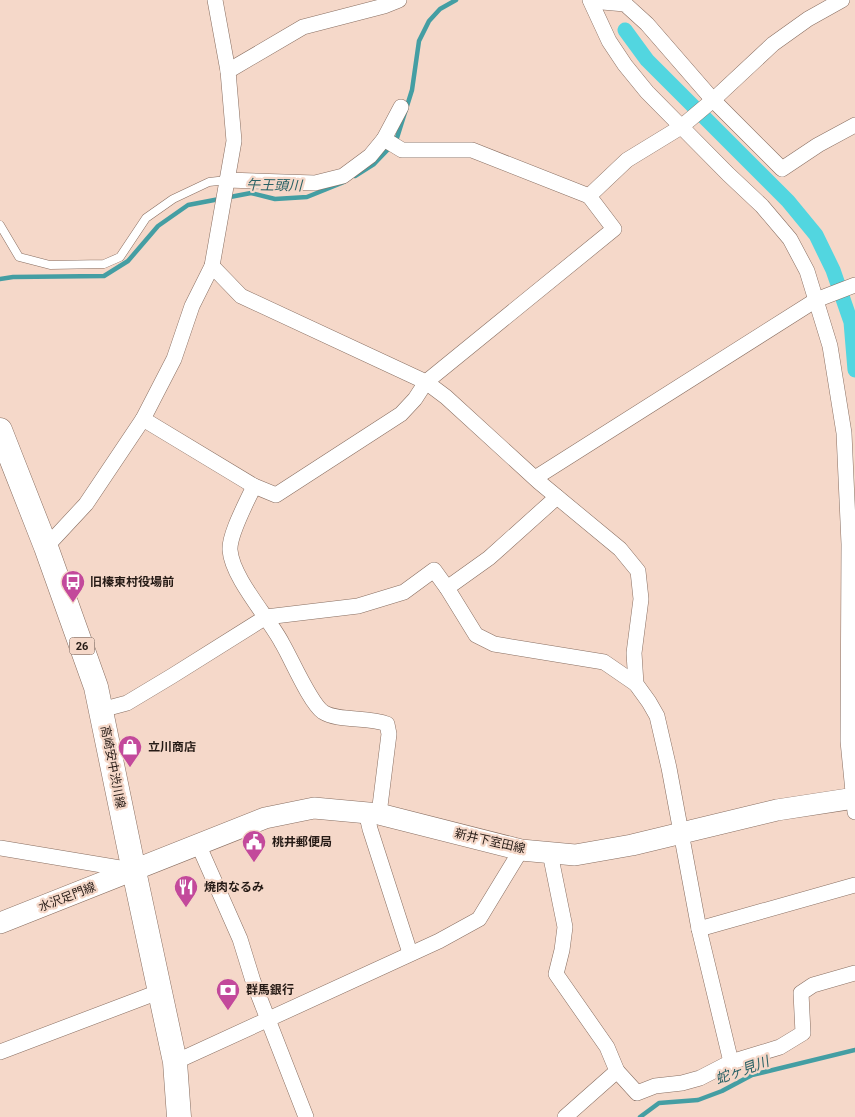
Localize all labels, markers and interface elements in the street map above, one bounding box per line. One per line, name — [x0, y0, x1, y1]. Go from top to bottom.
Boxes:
water label: 午王頭川 — [246, 177, 304, 194]
bus stop icon: 旧榛東村役場前 — [60, 569, 86, 603]
place label: 旧榛東村役場前 — [90, 575, 174, 589]
road number: 26 — [70, 637, 94, 654]
street label: 高崎安中渋川線 — [98, 724, 128, 810]
shop icon: 立川商店 — [117, 734, 143, 768]
place label: 立川商店 — [148, 740, 196, 754]
street label: 新井下室田線 — [453, 826, 527, 856]
public building icon: 桃井郵便局 — [241, 829, 267, 863]
place label: 桃井郵便局 — [272, 835, 332, 849]
restaurant icon: 焼肉なるみ — [173, 874, 199, 908]
street label: 水沢足門線 — [36, 880, 98, 914]
place label: 焼肉なるみ — [204, 880, 264, 894]
bank icon: 群馬銀行 — [215, 977, 241, 1011]
place label: 群馬銀行 — [246, 983, 294, 997]
water label: 蛇ヶ見川 — [713, 1052, 773, 1087]

